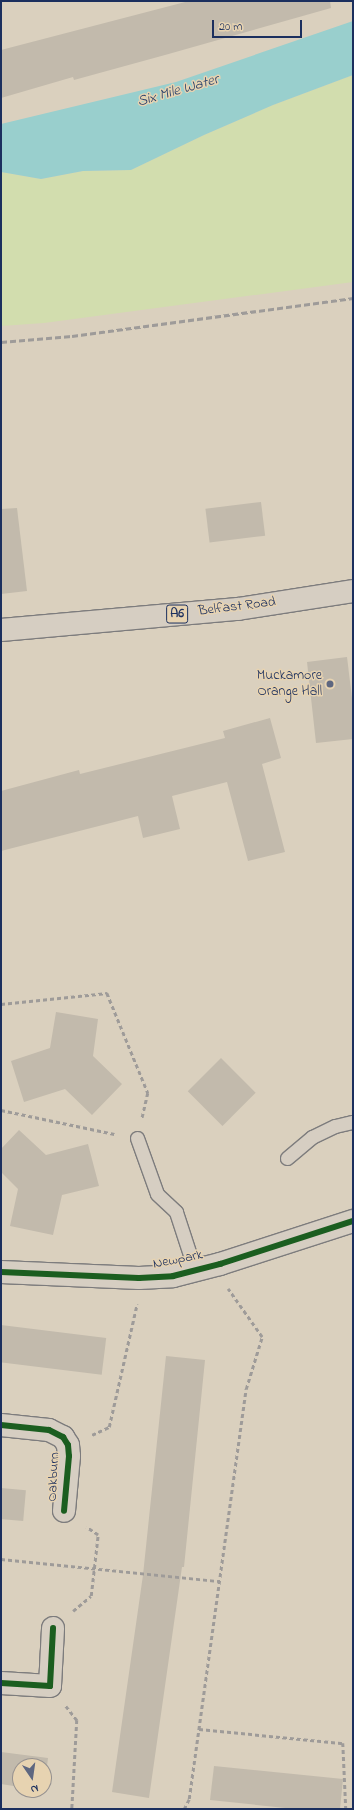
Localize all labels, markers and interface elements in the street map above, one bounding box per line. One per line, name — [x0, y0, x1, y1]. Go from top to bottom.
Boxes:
scale bar — [214, 12, 304, 38]
text: 20 m — [219, 18, 242, 36]
water label: Six Mile Water — [135, 71, 221, 111]
street label: Belfast Road — [197, 594, 277, 620]
road number: A6 — [166, 603, 188, 625]
place label: Muckamore Orange Hall — [257, 668, 322, 700]
marker: Muckamore Orange Hall — [325, 679, 335, 689]
street label: Newpark — [152, 1247, 204, 1273]
street label: Oakburn — [44, 1452, 64, 1502]
north arrow — [12, 1758, 52, 1798]
text: N — [29, 1780, 40, 1797]

